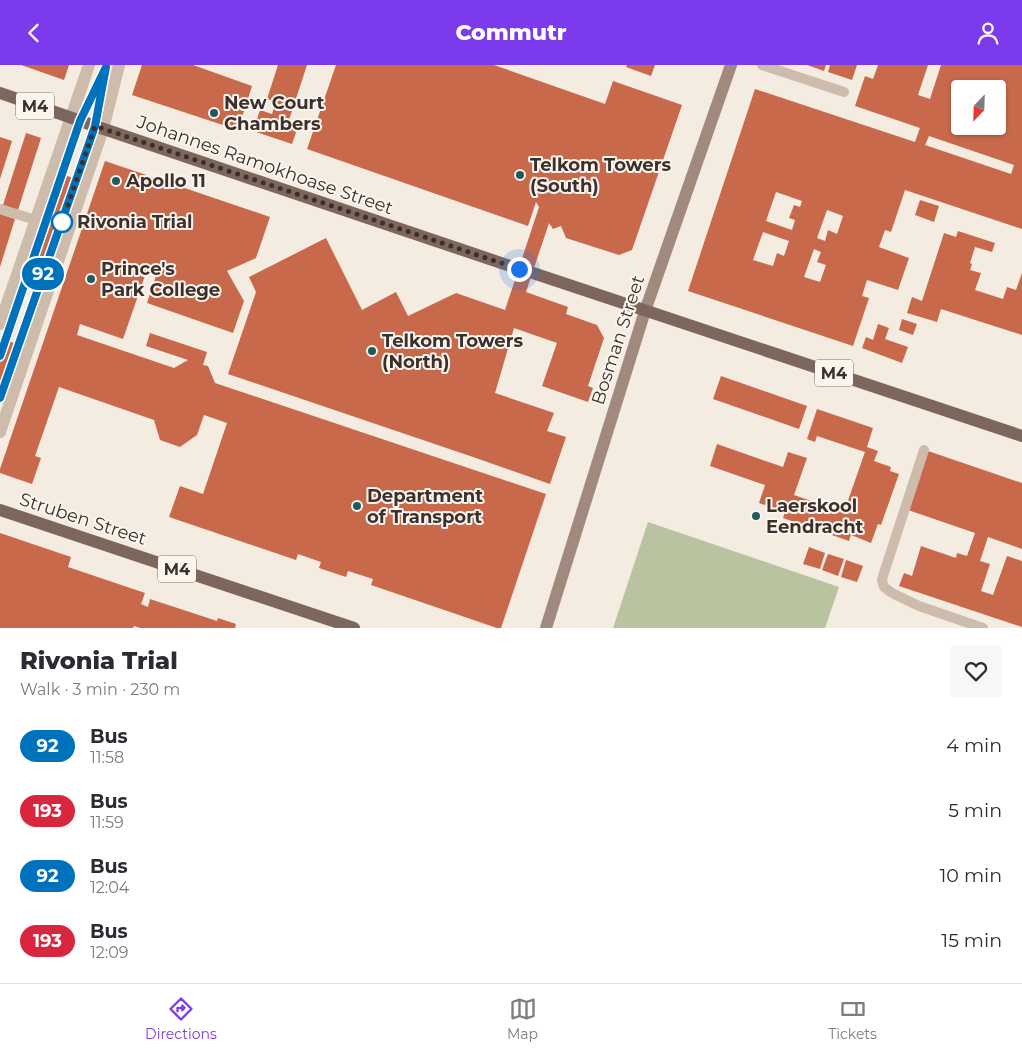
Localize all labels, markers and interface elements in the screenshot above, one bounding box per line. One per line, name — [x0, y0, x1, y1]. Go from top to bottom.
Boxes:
icon: back — [20, 19, 48, 47]
text: Commutr — [455, 19, 567, 46]
icon: person — [974, 19, 1002, 47]
north arrow — [951, 80, 1006, 135]
map controls — [951, 80, 1006, 135]
road number: M4 — [16, 92, 54, 119]
place label: New Court Chambers — [224, 92, 325, 135]
marker: New Court Chambers — [208, 107, 220, 119]
street label: Johannes Ramokhoase Street — [133, 110, 396, 219]
place label: Telkom Towers (South) — [530, 154, 671, 197]
marker: Telkom Towers (South) — [514, 169, 526, 181]
place label: Apollo 11 — [125, 170, 206, 192]
marker: Apollo 11 — [110, 175, 122, 187]
marker: Rivonia Trial — [51, 211, 73, 233]
place label: Rivonia Trial — [77, 211, 193, 233]
your location — [507, 257, 532, 282]
line badge: 92 — [20, 258, 66, 290]
place label: Prince's Park College — [101, 258, 220, 301]
text: 92 — [32, 263, 54, 285]
marker: Prince's Park College — [85, 273, 97, 285]
street label: Bosman Street — [587, 273, 649, 407]
place label: Telkom Towers (North) — [382, 330, 523, 373]
marker: Telkom Towers (North) — [366, 345, 378, 357]
road number: M4 — [815, 359, 853, 387]
place label: Department of Transport — [367, 485, 483, 528]
street label: Struben Street — [17, 488, 149, 550]
place label: Laerskool Eendracht — [766, 495, 864, 538]
marker: Department of Transport — [351, 500, 363, 512]
marker: Laerskool Eendracht — [750, 510, 762, 522]
road number: M4 — [158, 555, 196, 583]
button: heart — [950, 645, 1002, 697]
text: Rivonia Trial — [20, 646, 178, 675]
text: Walk · 3 min · 230 m — [20, 680, 180, 699]
text: Bus — [90, 725, 128, 748]
text: 4 min — [946, 734, 1002, 757]
text: 92 — [36, 735, 59, 757]
text: 11:58 — [90, 748, 124, 767]
text: Bus — [90, 790, 128, 813]
text: 5 min — [948, 799, 1002, 822]
text: 193 — [33, 800, 62, 822]
text: 11:59 — [90, 813, 124, 832]
text: Bus — [90, 855, 128, 878]
text: 10 min — [939, 864, 1002, 887]
text: 92 — [36, 865, 59, 887]
text: 12:04 — [90, 878, 129, 897]
text: Bus — [90, 920, 128, 943]
text: 15 min — [941, 929, 1002, 952]
text: 193 — [33, 930, 62, 952]
text: 12:09 — [90, 943, 129, 962]
tab: Directions — [145, 995, 217, 1043]
tab: Map — [507, 995, 538, 1043]
tab: Tickets — [828, 995, 877, 1043]

